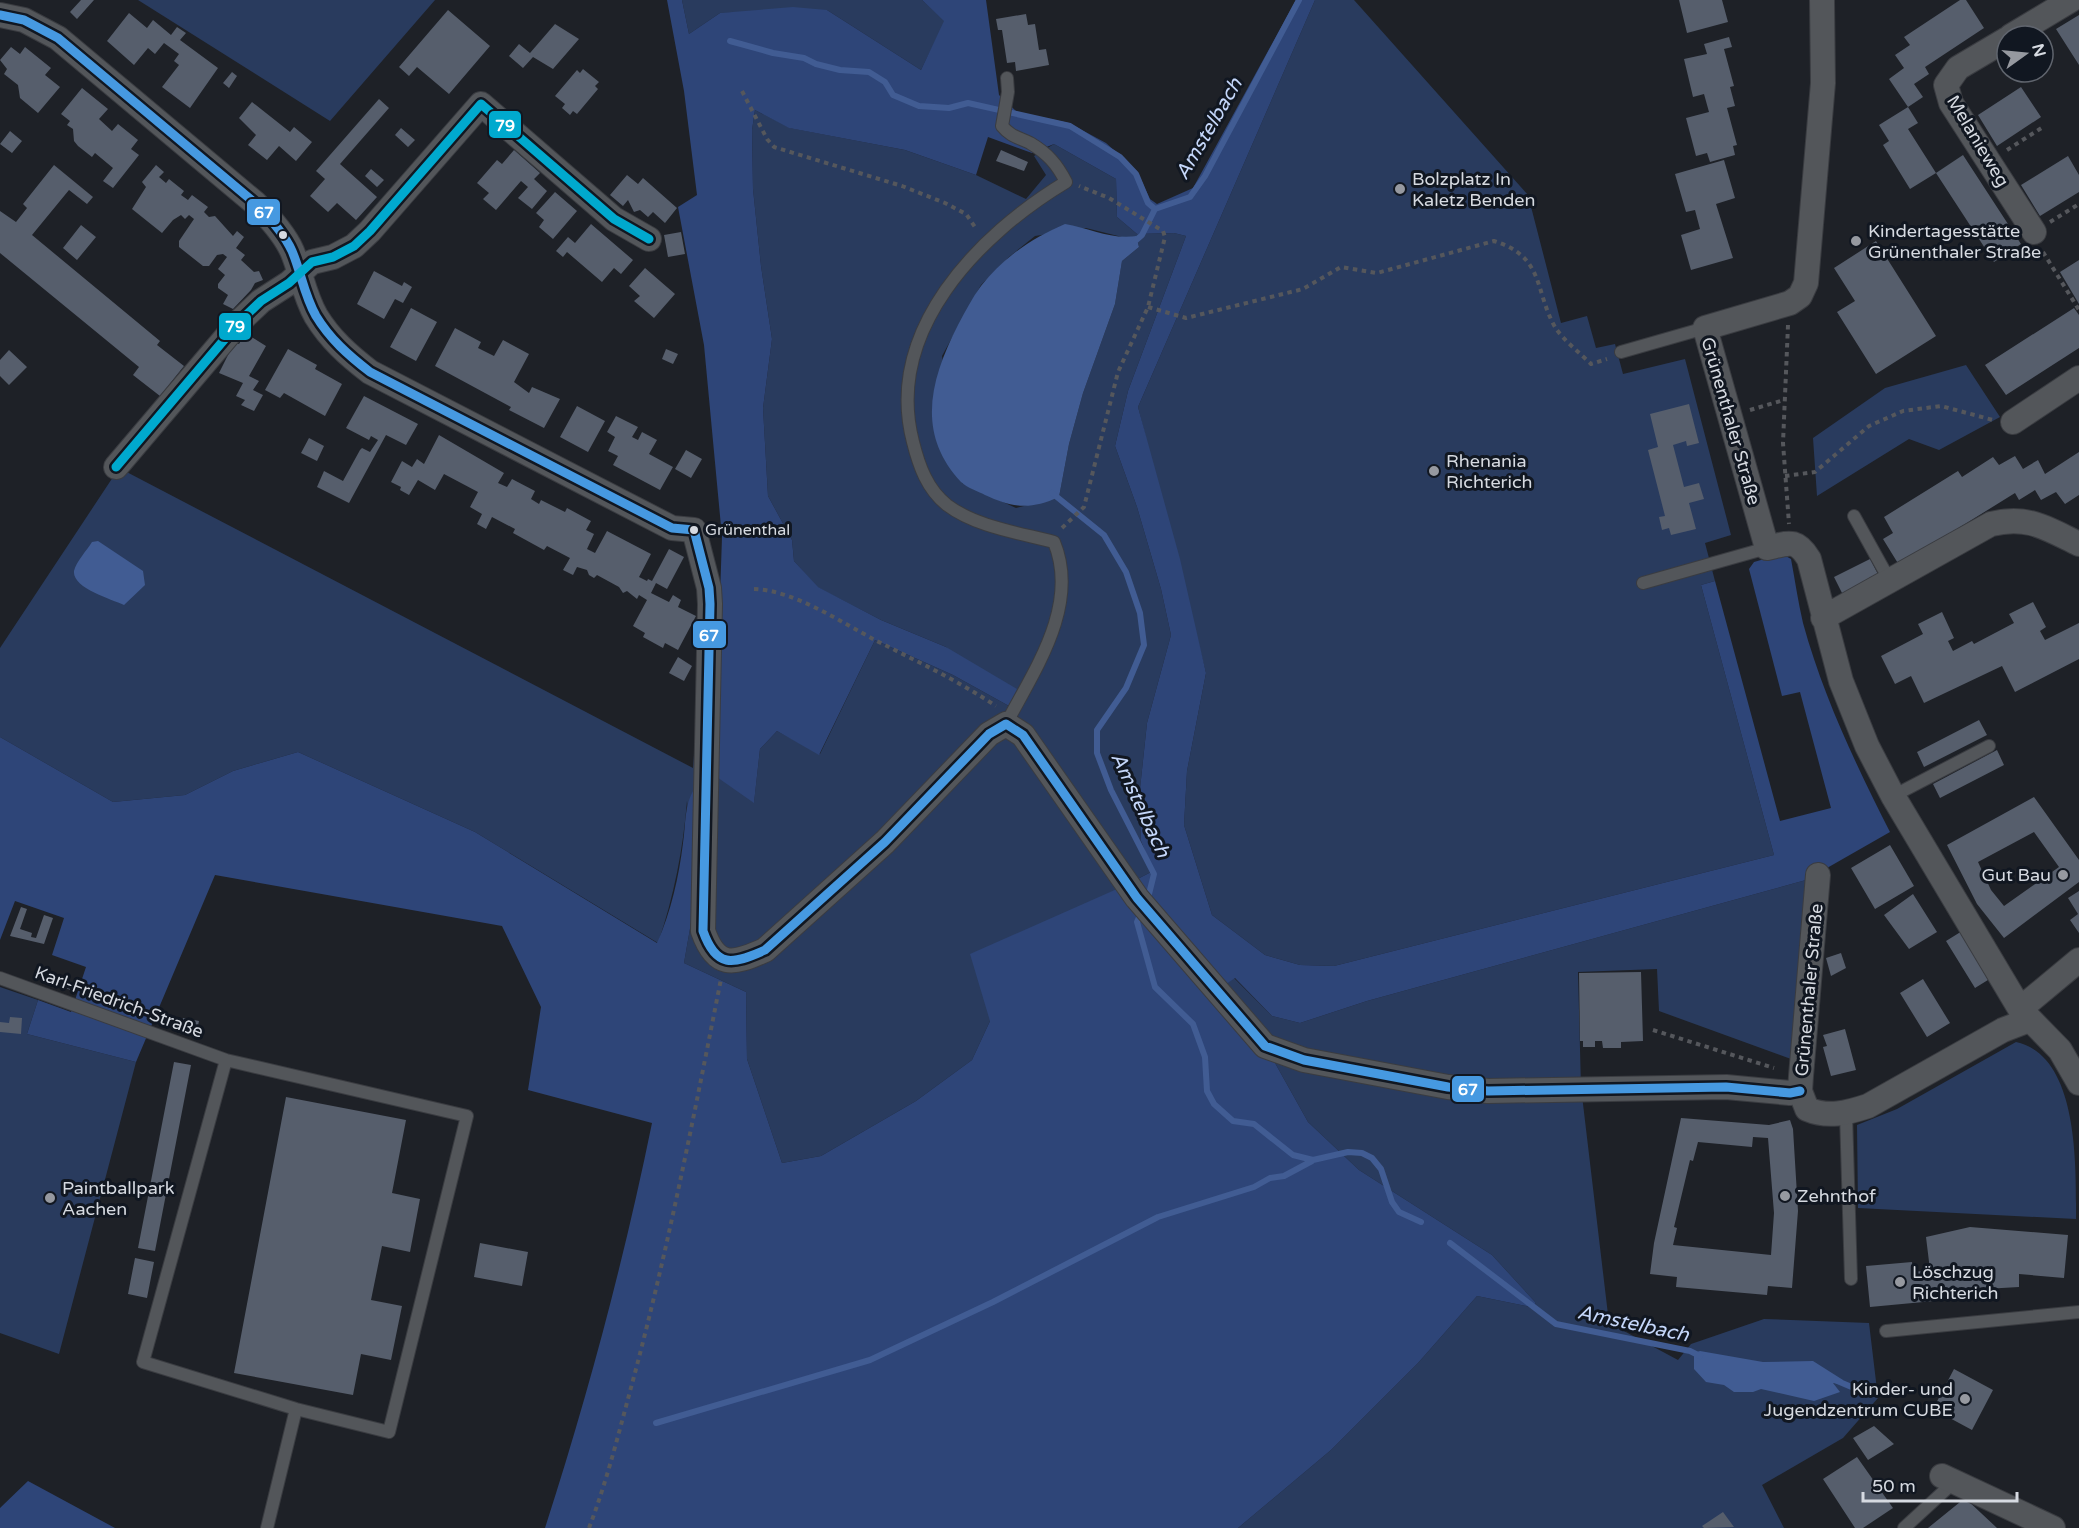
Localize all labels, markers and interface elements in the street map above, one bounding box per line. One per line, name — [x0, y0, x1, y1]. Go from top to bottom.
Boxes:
north arrow — [1995, 24, 2055, 84]
text: N — [2027, 42, 2050, 59]
water label: Amstelbach — [1170, 73, 1248, 184]
street label: Melanieweg — [1942, 91, 2014, 191]
line badge: 79 — [488, 110, 522, 139]
text: 79 — [495, 116, 515, 136]
place label: Bolzplatz In Kaletz Benden — [1412, 168, 1535, 211]
marker: Bolzplatz In Kaletz Benden — [1393, 182, 1407, 196]
line badge: 67 — [246, 198, 281, 226]
text: 67 — [254, 203, 274, 223]
place label: Kindertagesstätte Grünenthaler Straße — [1868, 220, 2041, 263]
unlabelled marker — [277, 229, 289, 241]
marker: Kindertagesstätte Grünenthaler Straße — [1849, 234, 1863, 248]
line badge: 79 — [218, 312, 252, 341]
text: 79 — [225, 317, 245, 337]
street label: Grünenthaler Straße — [1697, 335, 1765, 507]
place label: Rhenania Richterich — [1446, 450, 1533, 493]
marker: Rhenania Richterich — [1427, 464, 1441, 478]
place label: Grünenthal — [705, 520, 790, 540]
marker: Grünenthal — [688, 524, 700, 536]
line badge: 67 — [692, 620, 727, 649]
text: 67 — [699, 626, 719, 646]
water label: Amstelbach — [1105, 749, 1175, 862]
place label: Gut Bau — [1981, 864, 2051, 886]
marker: Gut Bau — [2056, 868, 2070, 882]
street label: Grünenthaler Straße — [1790, 903, 1828, 1077]
street label: Karl-Friedrich-Straße — [32, 961, 206, 1043]
line badge: 67 — [1451, 1075, 1485, 1103]
text: 67 — [1458, 1080, 1478, 1100]
place label: Paintballpark Aachen — [62, 1177, 175, 1220]
place label: Zehnthof — [1797, 1185, 1876, 1207]
marker: Zehnthof — [1778, 1189, 1792, 1203]
marker: Paintballpark Aachen — [43, 1191, 57, 1205]
place label: Löschzug Richterich — [1912, 1261, 1999, 1304]
marker: Löschzug Richterich — [1893, 1275, 1907, 1289]
water label: Amstelbach — [1575, 1300, 1692, 1348]
place label: Kinder- und Jugendzentrum CUBE — [1764, 1378, 1953, 1421]
marker: Kinder- und Jugendzentrum CUBE — [1958, 1392, 1972, 1406]
scale bar — [1863, 1465, 2018, 1503]
text: 50 m — [1872, 1475, 1916, 1497]

